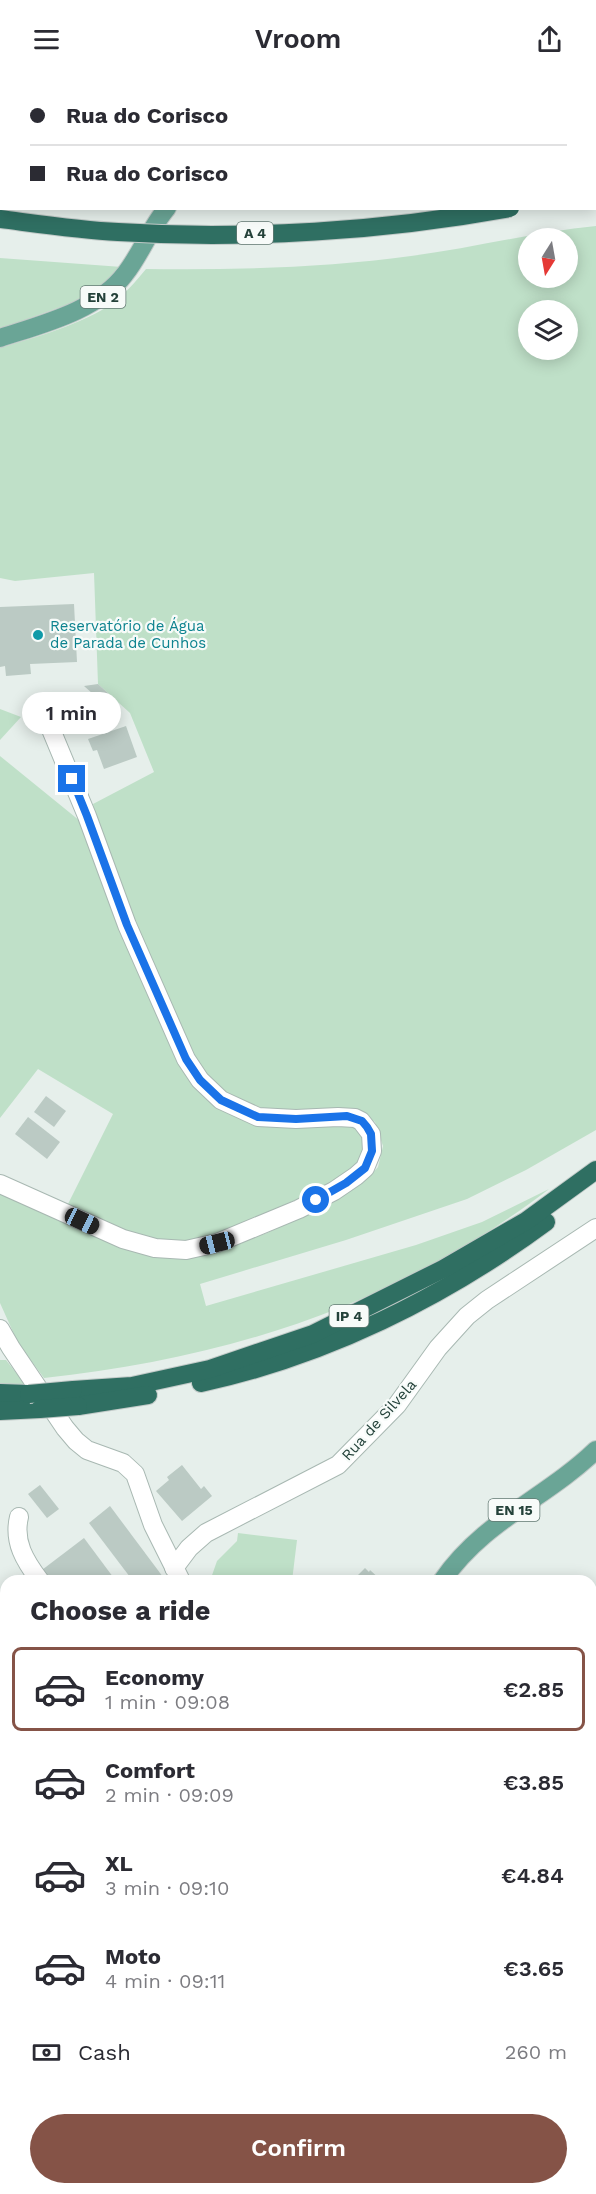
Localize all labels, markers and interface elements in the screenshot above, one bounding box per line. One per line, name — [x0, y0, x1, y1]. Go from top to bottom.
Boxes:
icon: menu — [30, 23, 63, 56]
text: Vroom — [255, 23, 341, 55]
icon: share — [533, 23, 566, 56]
text: Rua do Corisco — [66, 103, 228, 128]
text: Rua do Corisco — [66, 161, 228, 186]
road number: A 4 — [237, 222, 273, 244]
north arrow — [518, 228, 578, 288]
map controls — [518, 228, 578, 360]
road number: EN 2 — [80, 286, 126, 308]
button: layers — [518, 300, 578, 360]
place label: Reservatório de Água de Parada de Cunhos — [50, 617, 206, 652]
marker: Reservatório de Água de Parada de Cunhos — [31, 628, 45, 642]
callout: 1 min — [22, 692, 122, 734]
text: 1 min — [46, 701, 97, 725]
route end — [58, 765, 85, 792]
route start — [302, 1186, 329, 1213]
car — [62, 1205, 102, 1237]
car — [197, 1230, 237, 1256]
road number: IP 4 — [330, 1305, 368, 1327]
street label: Rua de Silvela — [338, 1375, 420, 1464]
road number: EN 15 — [488, 1499, 540, 1521]
text: Choose a ride — [30, 1595, 210, 1627]
icon: car — [33, 1662, 87, 1716]
text: Economy — [105, 1665, 204, 1690]
text: €2.85 — [503, 1677, 564, 1702]
text: 1 min · 09:08 — [105, 1690, 230, 1714]
icon: car — [33, 1755, 87, 1809]
text: Comfort — [105, 1758, 195, 1783]
text: €3.85 — [503, 1770, 564, 1795]
text: 2 min · 09:09 — [105, 1783, 234, 1807]
icon: car — [33, 1848, 87, 1902]
text: XL — [105, 1851, 133, 1876]
text: €4.84 — [501, 1863, 564, 1888]
text: 3 min · 09:10 — [105, 1876, 229, 1900]
icon: car — [33, 1941, 87, 1995]
text: Moto — [105, 1944, 161, 1969]
text: €3.65 — [503, 1956, 564, 1981]
text: 4 min · 09:11 — [105, 1969, 225, 1993]
icon: cash — [30, 2036, 63, 2069]
text: Cash — [78, 2040, 131, 2065]
text: 260 m — [505, 2040, 567, 2064]
button: Confirm — [30, 2114, 567, 2183]

